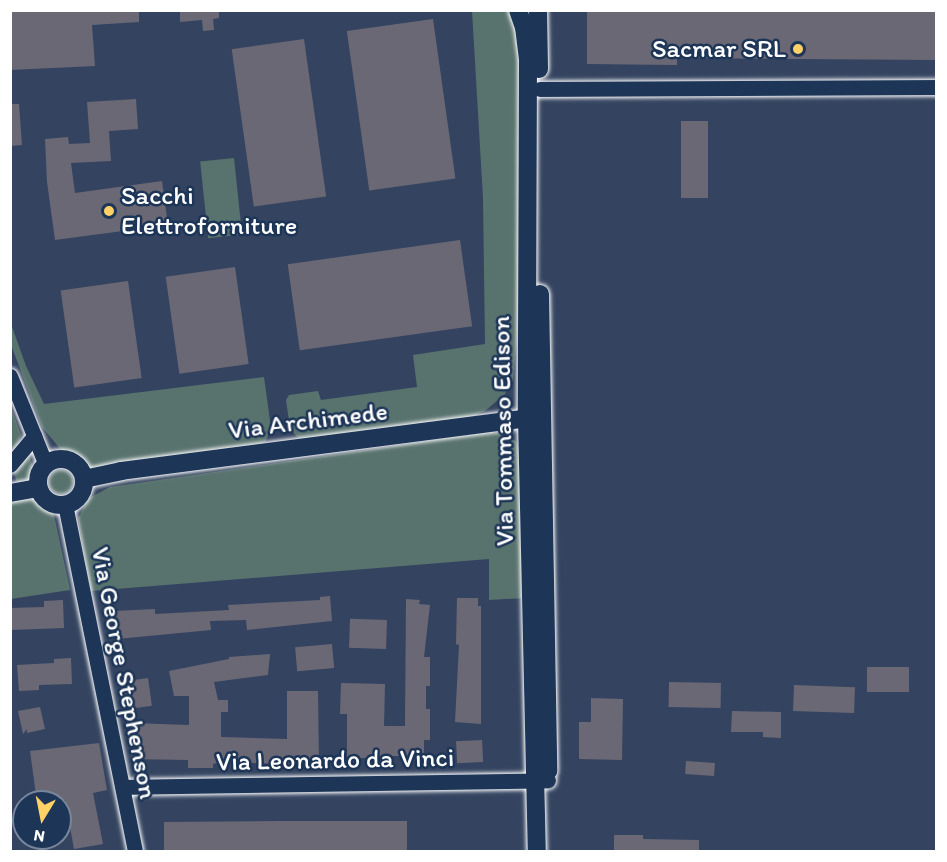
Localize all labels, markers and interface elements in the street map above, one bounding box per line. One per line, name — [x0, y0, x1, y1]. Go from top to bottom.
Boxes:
place label: Sacmar SRL — [652, 33, 786, 65]
marker: Sacmar SRL — [791, 42, 805, 56]
place label: Sacchi Elettroforniture — [121, 180, 297, 242]
marker: Sacchi Elettroforniture — [102, 204, 116, 218]
street label: Via Tommaso Edison — [485, 317, 521, 545]
street label: Via Archimede — [226, 396, 390, 446]
street label: Via George Stephenson — [84, 544, 164, 802]
street label: Via Leonardo da Vinci — [215, 742, 455, 778]
north arrow — [12, 790, 72, 850]
text: N — [32, 826, 46, 847]

